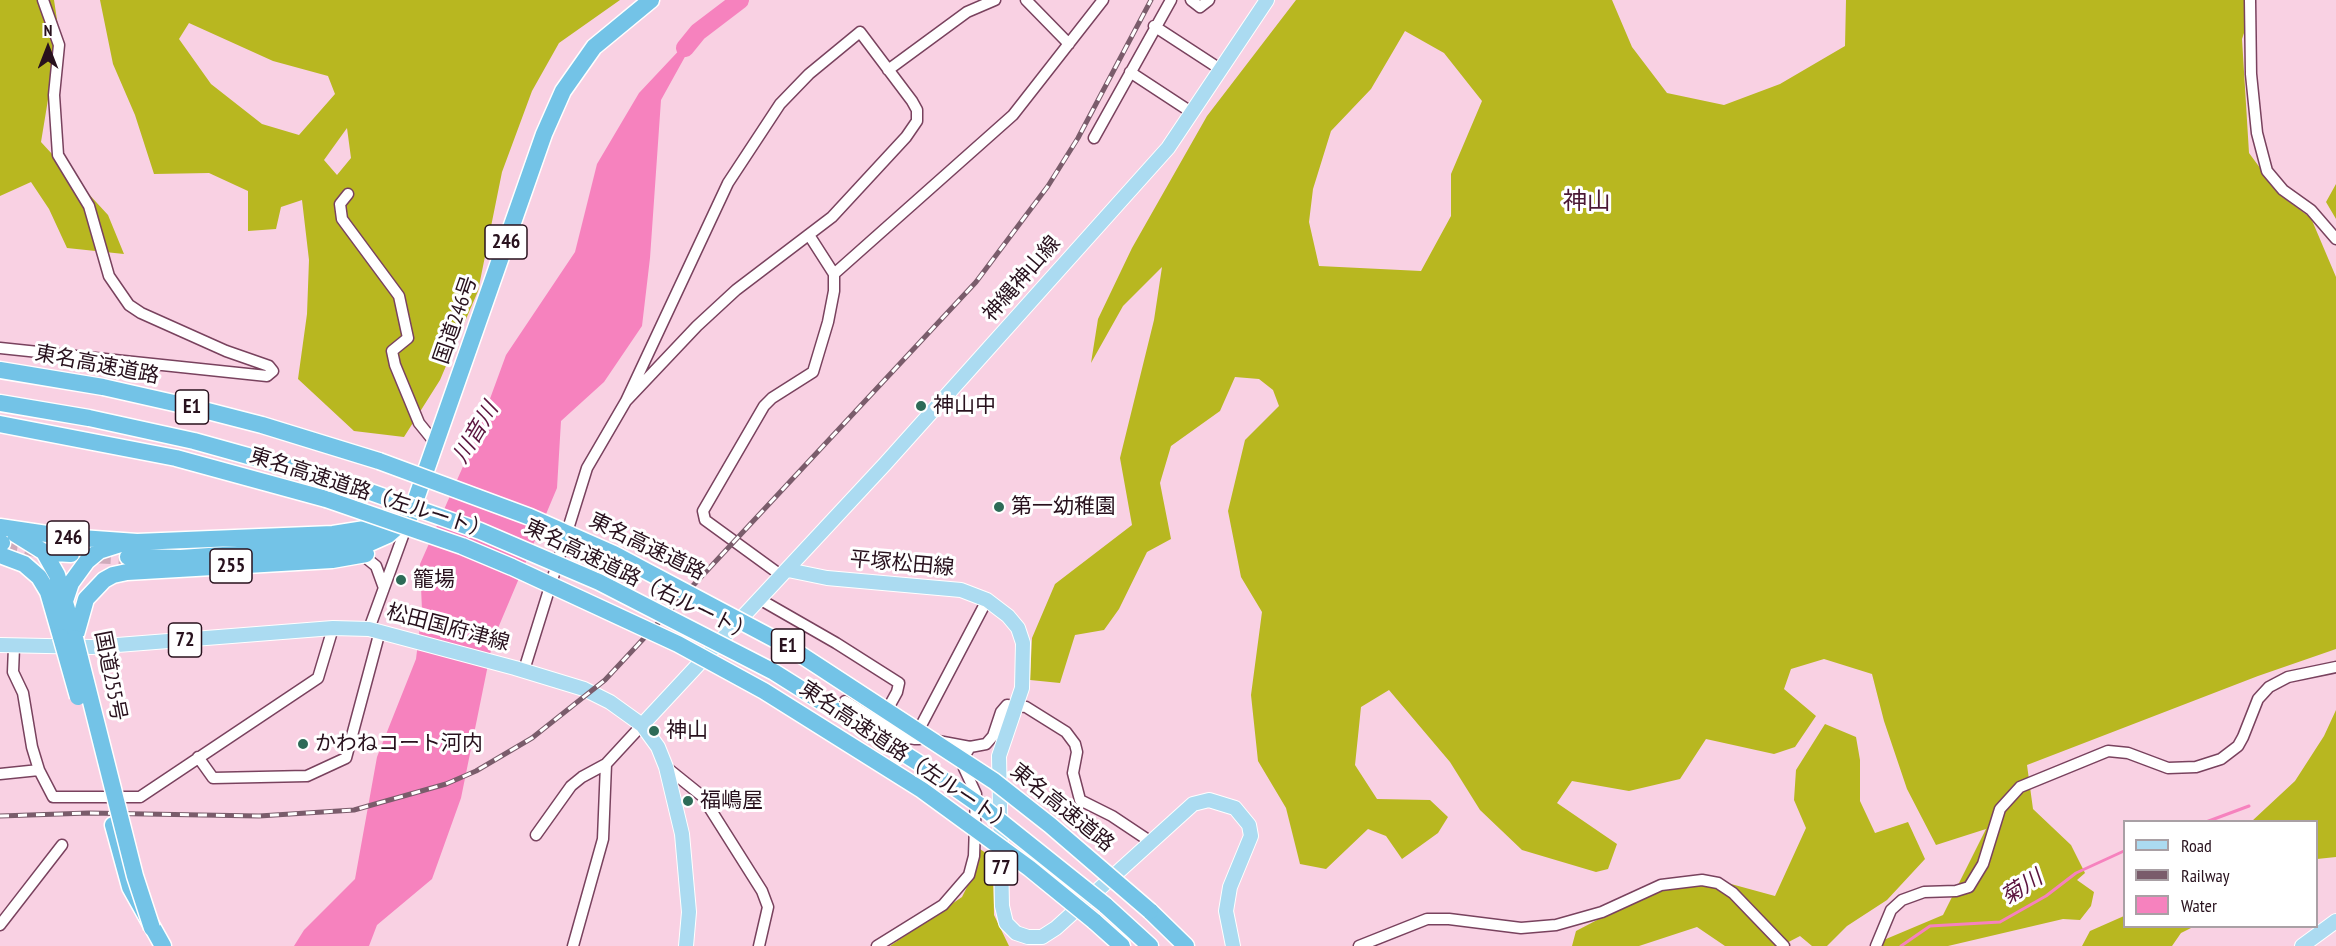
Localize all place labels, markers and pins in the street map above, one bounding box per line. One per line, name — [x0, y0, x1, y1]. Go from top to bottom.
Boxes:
place label: 神山中 — [933, 393, 996, 419]
marker: 神山中 — [914, 399, 928, 413]
place label: 第一幼稚園 — [1011, 494, 1116, 520]
marker: 第一幼稚園 — [992, 500, 1006, 514]
place label: 籠場 — [413, 567, 455, 593]
marker: 籠場 — [394, 573, 408, 587]
place label: 神山 — [666, 718, 708, 744]
marker: 神山 — [647, 724, 661, 738]
place label: かわねコート河内 — [315, 731, 483, 757]
marker: かわねコート河内 — [296, 737, 310, 751]
place label: 福嶋屋 — [700, 788, 763, 814]
marker: 福嶋屋 — [681, 794, 695, 808]

